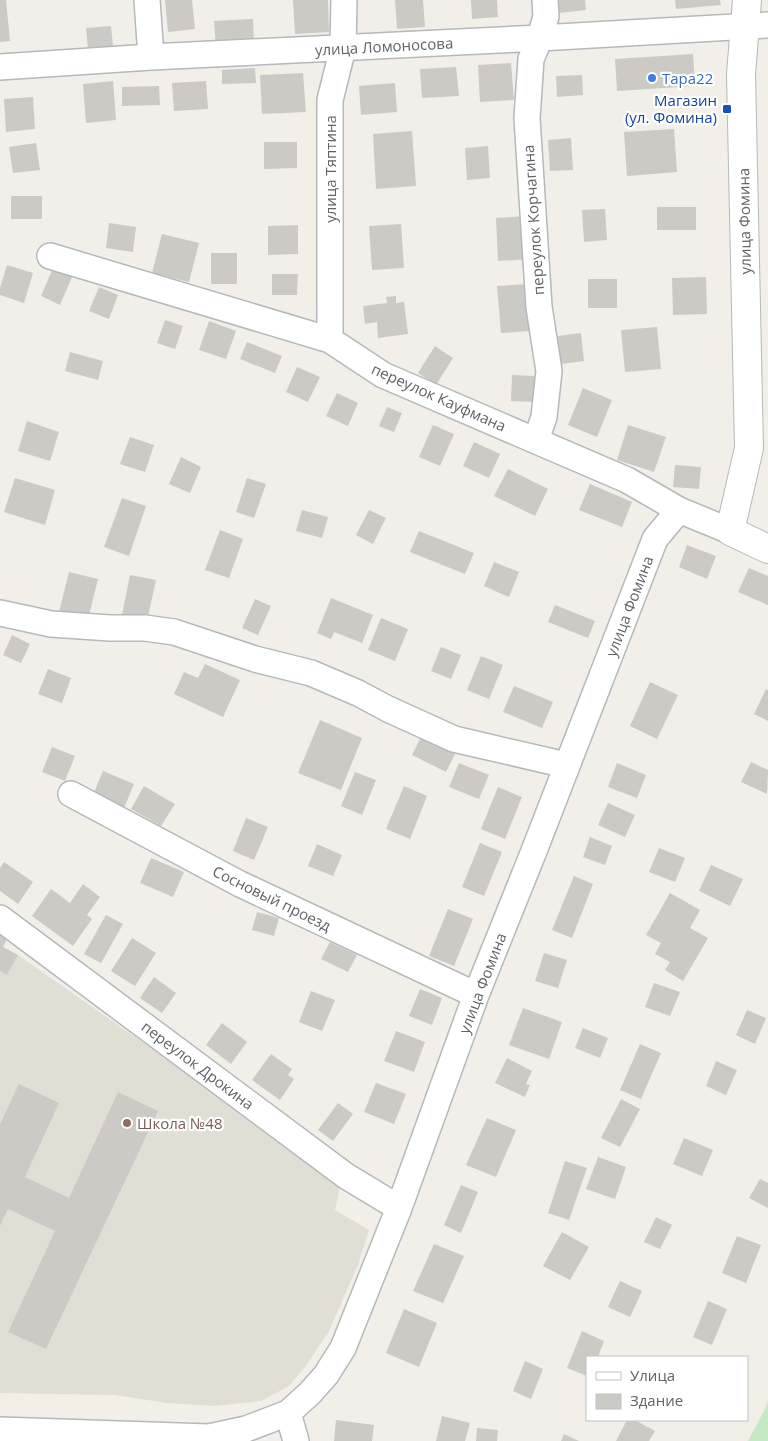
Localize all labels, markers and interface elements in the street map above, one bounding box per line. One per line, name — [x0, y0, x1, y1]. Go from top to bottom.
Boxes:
street label: улица Ломоносова — [314, 32, 454, 60]
place label: Тара22 — [662, 68, 713, 88]
marker: Тара22 — [646, 72, 658, 84]
place label: Магазин (ул. Фомина) — [625, 90, 717, 127]
marker: Магазин (ул. Фомина) — [721, 103, 733, 115]
street label: улица Тяптина — [320, 115, 340, 223]
street label: переулок Корчагина — [518, 144, 548, 296]
street label: улица Фомина — [733, 168, 755, 274]
street label: переулок Кауфмана — [369, 358, 509, 436]
street label: улица Фомина — [601, 553, 657, 659]
street label: Сосновый проезд — [209, 861, 335, 936]
street label: улица Фомина — [454, 930, 510, 1036]
street label: переулок Дрокина — [138, 1016, 258, 1114]
place label: Школа №48 — [137, 1113, 223, 1133]
marker: Школа №48 — [121, 1117, 133, 1129]
legend — [586, 1356, 748, 1421]
text: Улица — [630, 1365, 675, 1385]
text: Здание — [630, 1390, 683, 1410]

